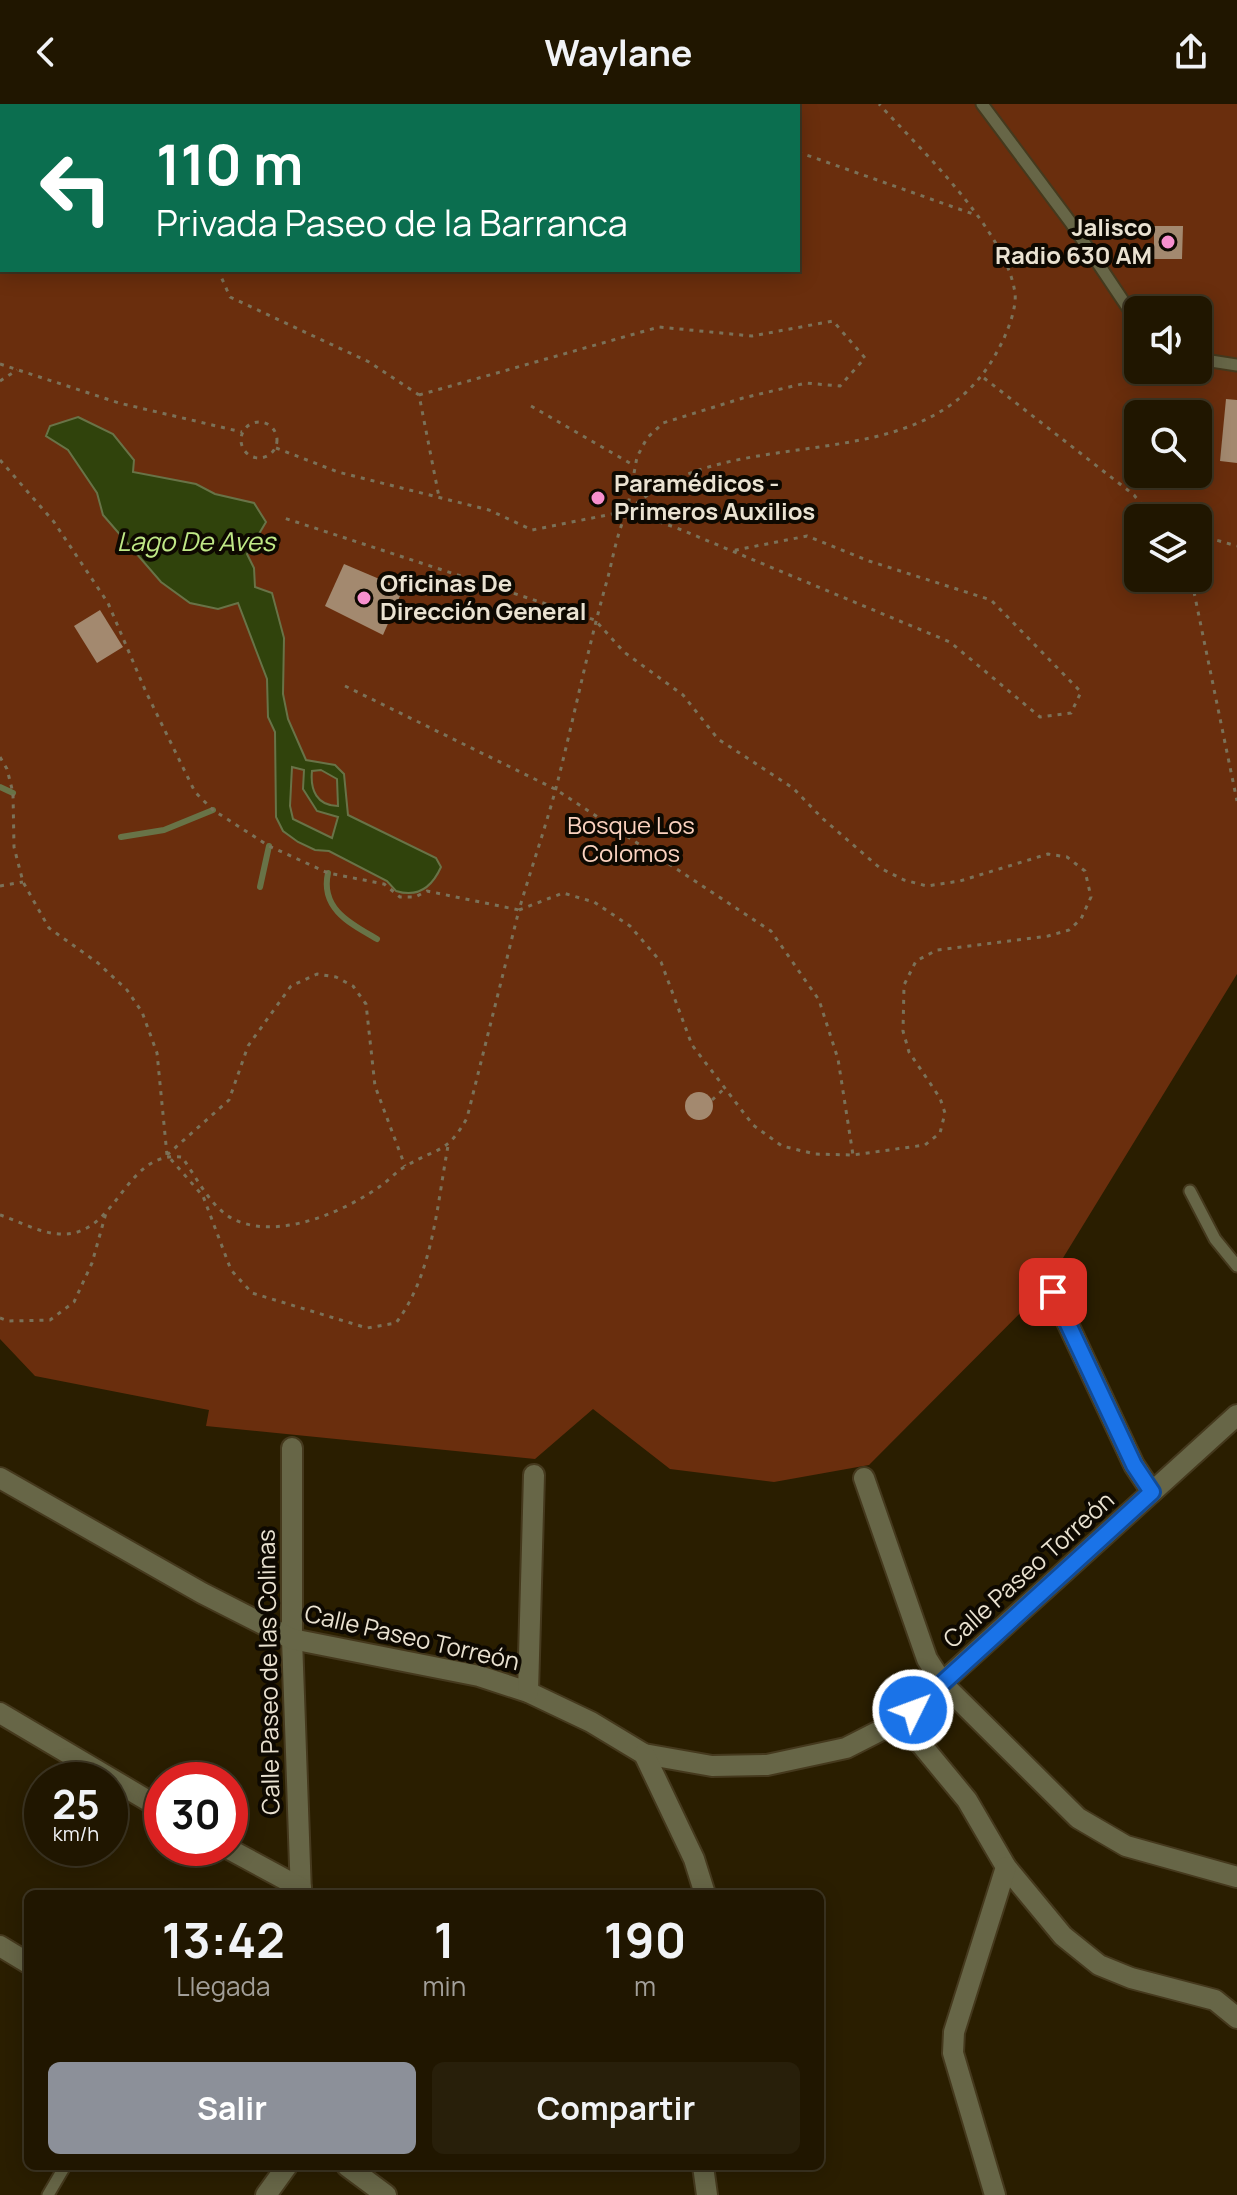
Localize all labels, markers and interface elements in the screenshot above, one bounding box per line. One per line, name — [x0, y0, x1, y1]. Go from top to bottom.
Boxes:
text: Waylane — [544, 28, 693, 77]
icon: back — [24, 30, 68, 74]
icon: share — [1169, 30, 1213, 74]
text: 110 m — [156, 125, 303, 202]
icon: left — [24, 136, 128, 240]
text: Privada Paseo de la Barranca — [156, 198, 628, 247]
place label: Jalisco Radio 630 AM — [995, 210, 1152, 271]
marker: Jalisco Radio 630 AM — [1159, 233, 1177, 251]
map controls — [1124, 296, 1212, 592]
button: sound — [1124, 296, 1212, 384]
button: search — [1124, 400, 1212, 488]
place label: Paramédicos - Primeros Auxilios — [614, 466, 815, 527]
marker: Paramédicos - Primeros Auxilios — [589, 489, 607, 507]
button: layers — [1124, 504, 1212, 592]
water label: Lago De Aves — [117, 523, 278, 559]
place label: Oficinas De Dirección General — [380, 566, 586, 627]
marker: Oficinas De Dirección General — [355, 589, 373, 607]
park label: Bosque Los Colomos — [567, 808, 695, 869]
pin — [1019, 1258, 1087, 1326]
icon: arrive — [1031, 1270, 1075, 1314]
street label: Calle Paseo Torreón — [935, 1483, 1121, 1655]
street label: Calle Paseo de las Colinas — [249, 1529, 286, 1815]
street label: Calle Paseo Torreón — [302, 1596, 523, 1677]
position arrow — [871, 1668, 955, 1752]
speed limit sign: 30 — [144, 1762, 248, 1866]
text: 25 — [52, 1776, 100, 1831]
text: km/h — [53, 1820, 99, 1847]
text: 13:42 — [162, 1907, 285, 1972]
text: 1 — [434, 1907, 455, 1972]
text: 190 — [604, 1907, 686, 1972]
text: Llegada — [176, 1968, 270, 2004]
text: min — [423, 1968, 466, 2004]
text: m — [634, 1968, 656, 2004]
button: Salir — [48, 2062, 416, 2154]
button: Compartir — [432, 2062, 800, 2154]

